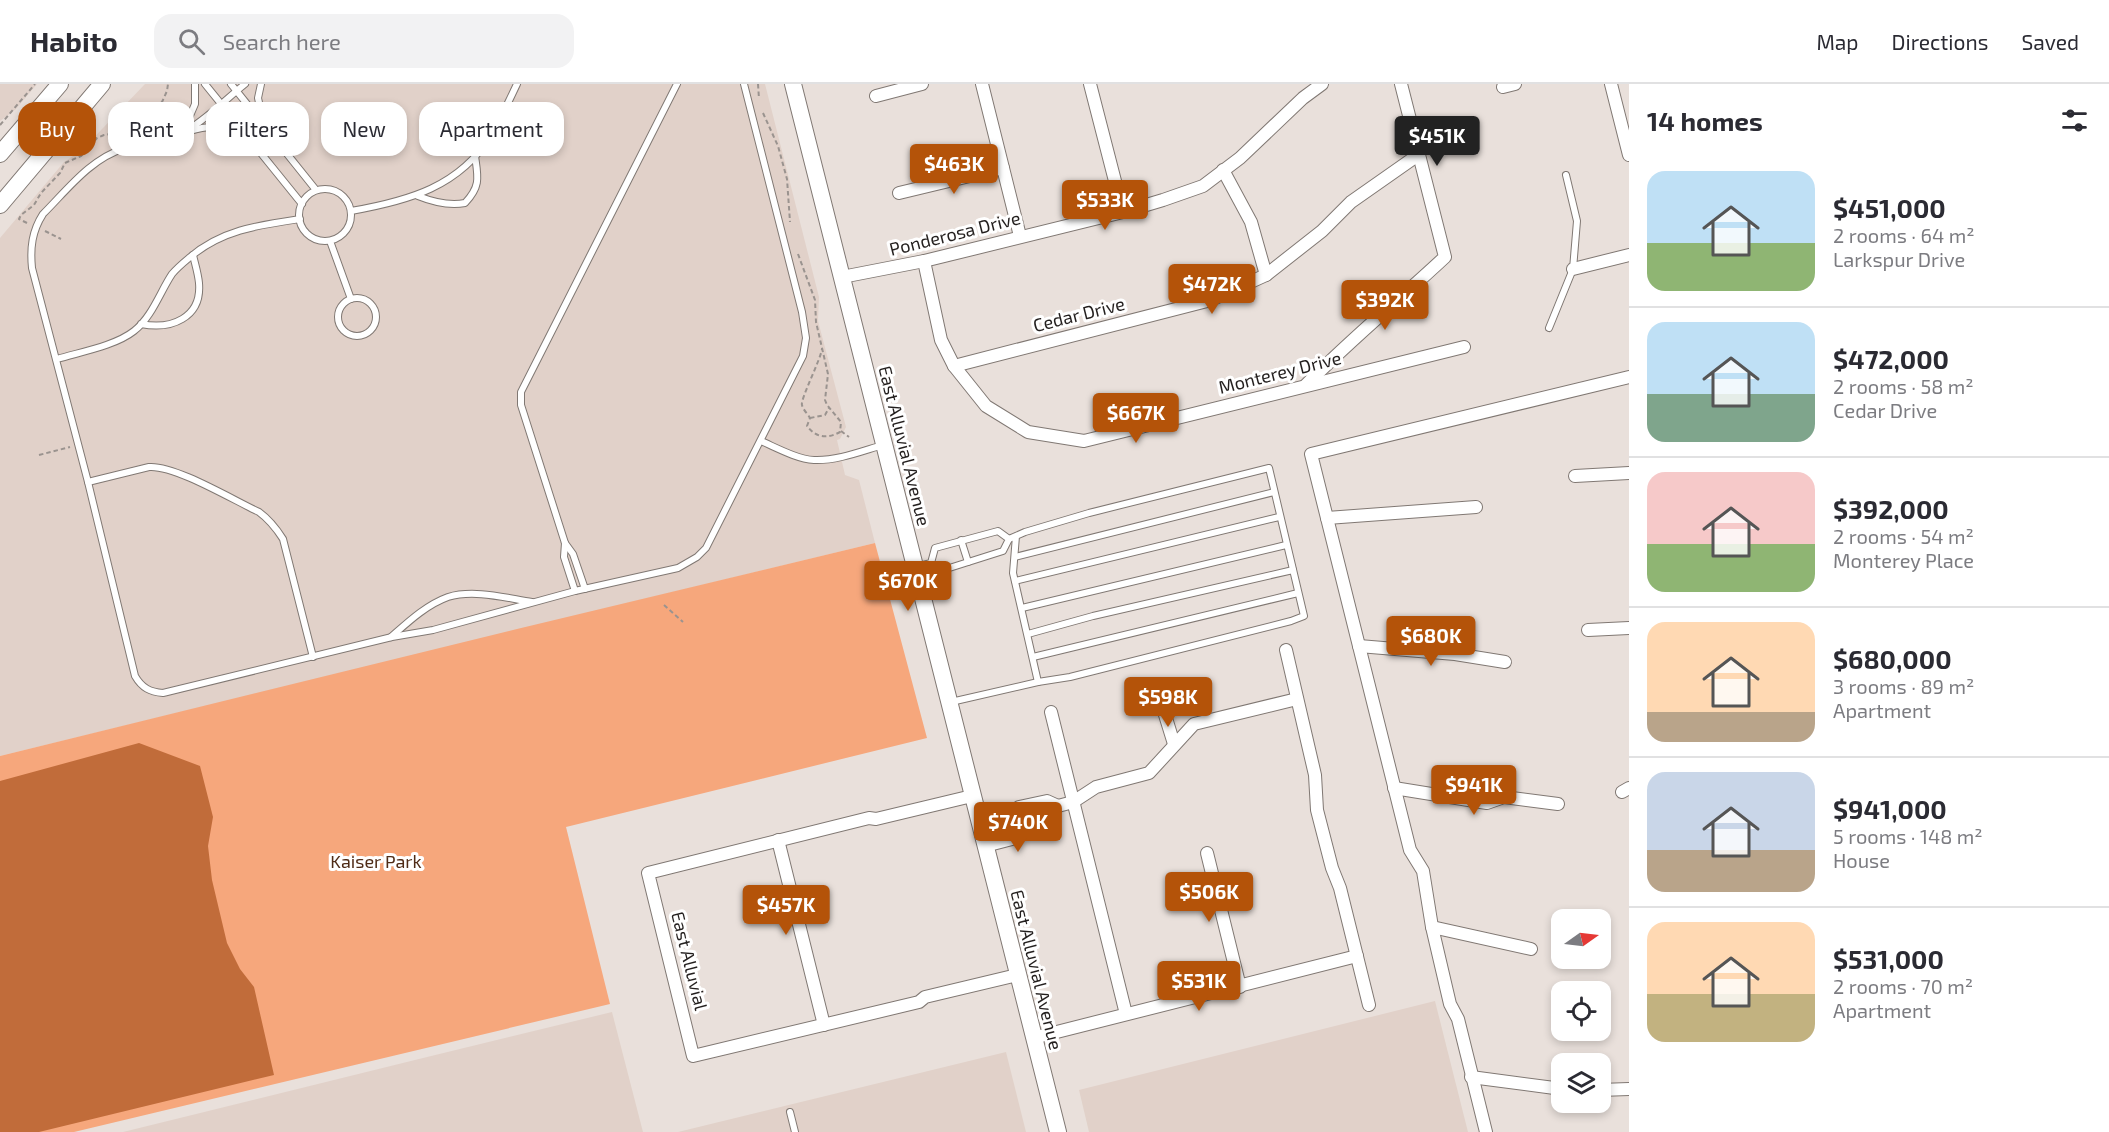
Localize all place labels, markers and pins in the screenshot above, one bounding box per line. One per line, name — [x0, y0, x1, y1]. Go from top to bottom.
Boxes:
pin: $451K — [1395, 116, 1479, 167]
pin: $463K — [912, 144, 996, 195]
pin: $533K — [1063, 180, 1147, 231]
pin: $472K — [1170, 264, 1254, 315]
pin: $392K — [1343, 280, 1427, 331]
pin: $667K — [1094, 393, 1178, 444]
pin: $670K — [866, 561, 950, 612]
pin: $680K — [1389, 616, 1473, 667]
pin: $598K — [1126, 677, 1210, 728]
pin: $941K — [1432, 765, 1516, 816]
pin: $740K — [976, 802, 1060, 853]
pin: $506K — [1167, 872, 1251, 923]
pin: $457K — [744, 885, 828, 936]
pin: $531K — [1157, 961, 1241, 1012]

